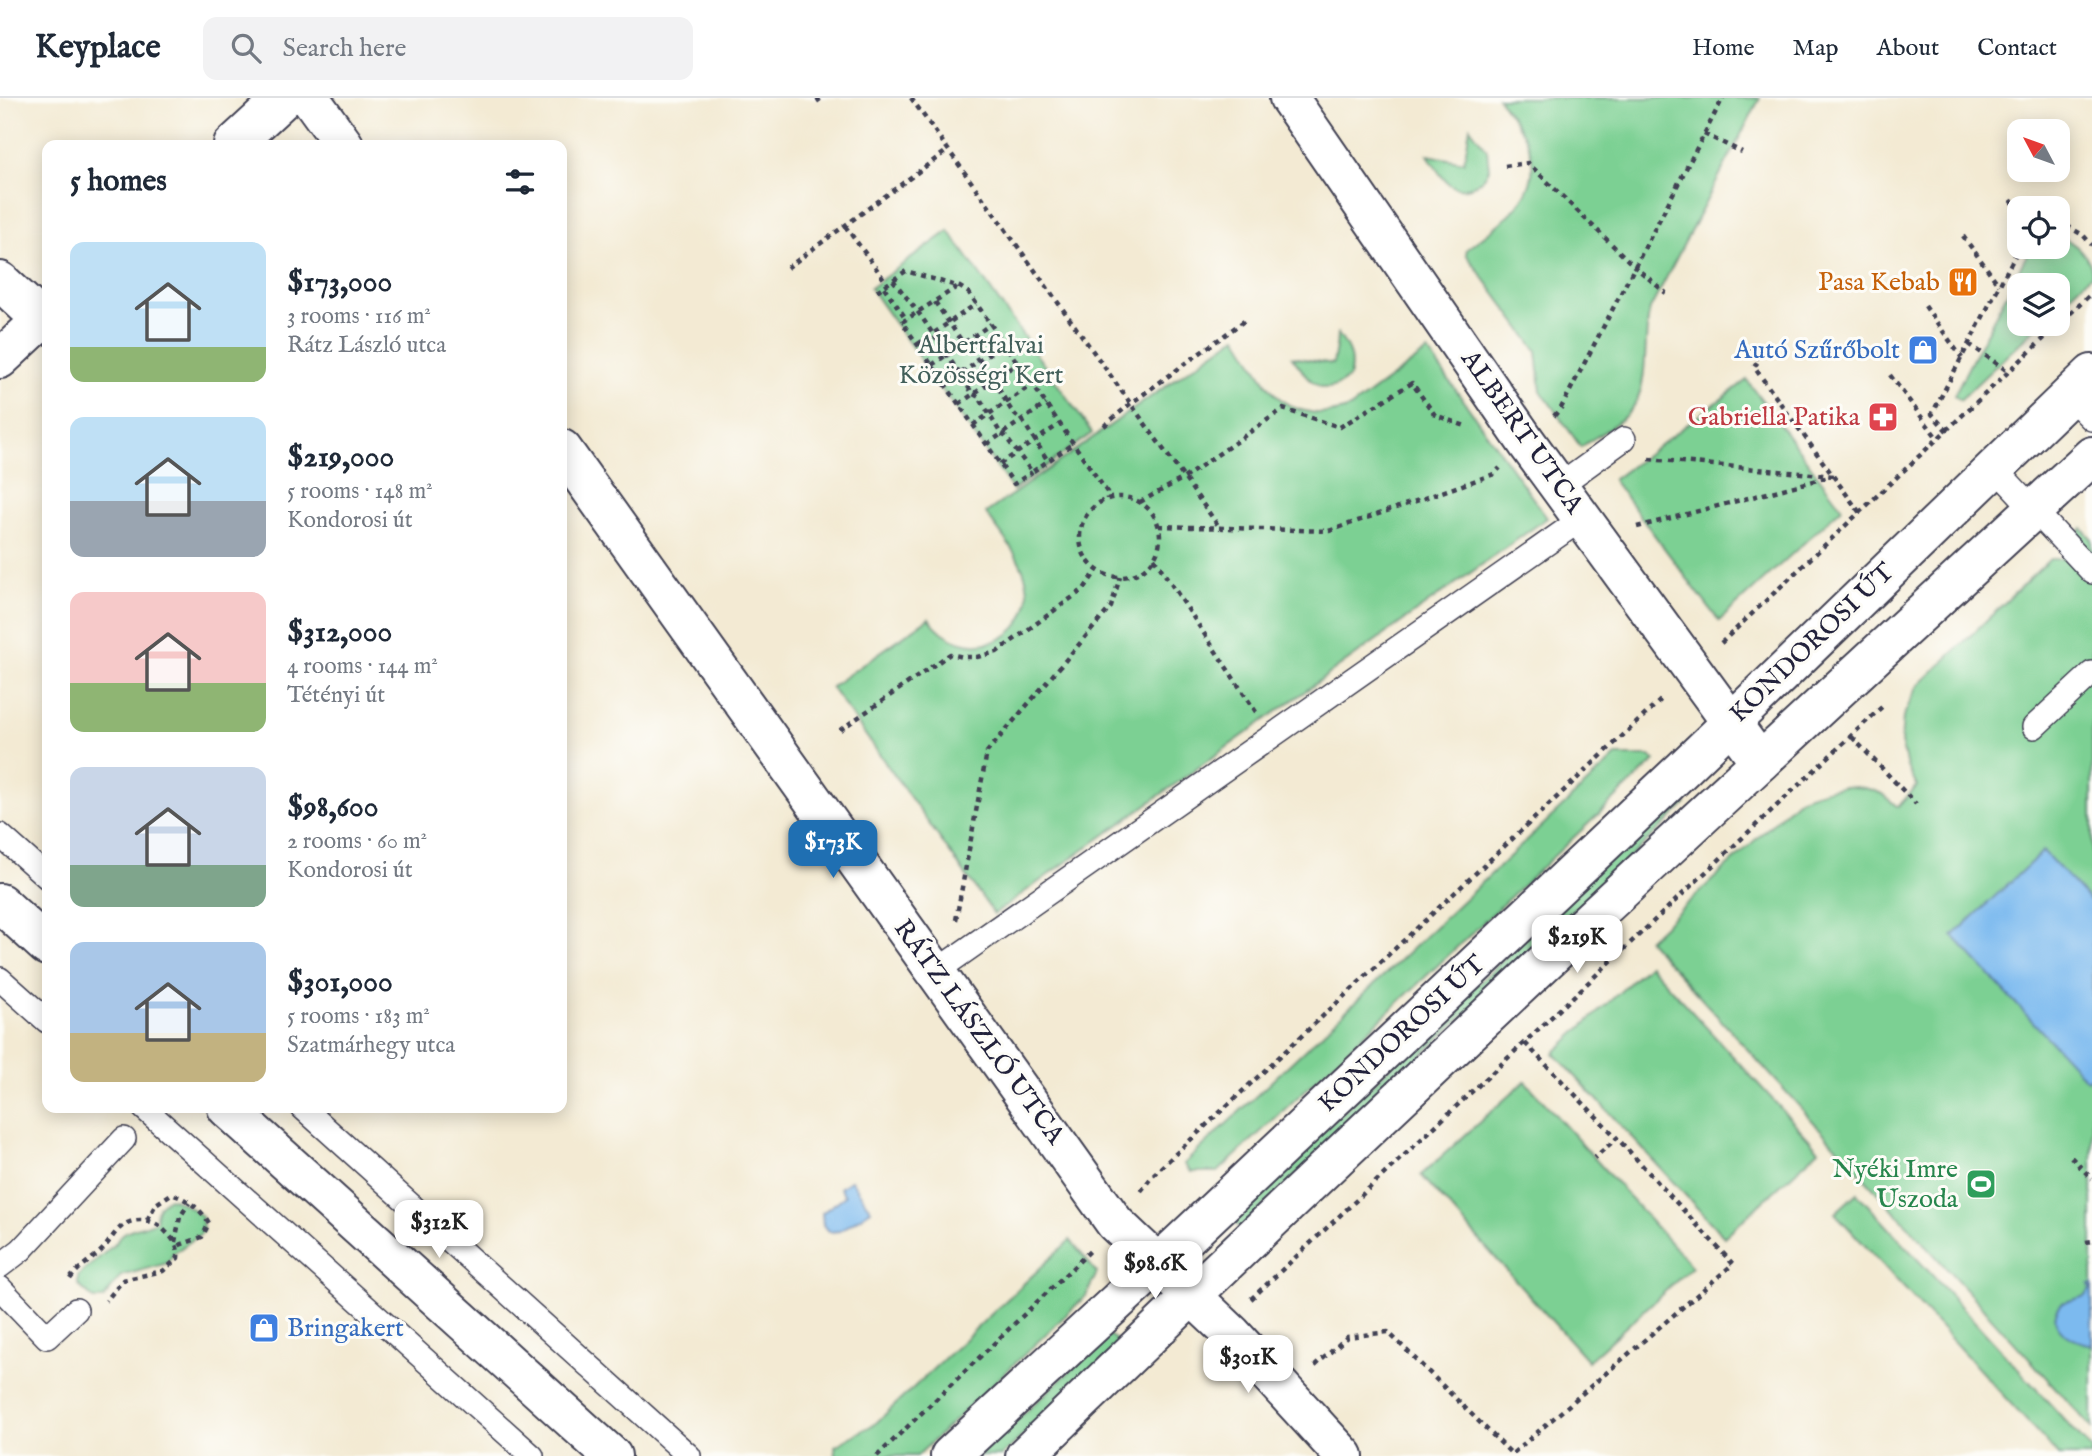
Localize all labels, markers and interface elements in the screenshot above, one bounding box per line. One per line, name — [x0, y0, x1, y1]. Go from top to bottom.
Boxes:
search box — [203, 17, 693, 80]
text: Keyplace — [35, 27, 161, 69]
icon: search — [227, 29, 265, 67]
text: Search here — [283, 32, 407, 65]
text: Home — [1692, 33, 1755, 64]
text: Map — [1793, 33, 1839, 64]
text: About — [1877, 33, 1939, 64]
text: Contact — [1977, 33, 2057, 64]
north arrow — [2007, 119, 2070, 182]
map controls — [2007, 119, 2070, 336]
text: 5 homes — [70, 163, 167, 201]
icon: filters — [501, 163, 539, 201]
button: locate — [2007, 196, 2070, 259]
text: $173,000 — [287, 264, 392, 302]
restaurant icon: Pasa Kebab — [1946, 265, 1980, 299]
place label: Pasa Kebab — [1818, 266, 1940, 299]
icon: home — [126, 270, 210, 354]
button: layers — [2007, 273, 2070, 336]
text: 3 rooms · 116 m² — [287, 302, 431, 331]
park label: Albertfalvai Közösségi Kert — [899, 329, 1064, 392]
text: Rátz László utca — [287, 331, 446, 360]
shop icon: Autó Szűrőbolt — [1906, 333, 1940, 367]
place label: Autó Szűrőbolt — [1733, 334, 1900, 367]
street label: ALBERT UTCA — [1453, 343, 1592, 521]
pharmacy icon: Gabriella Patika — [1866, 400, 1900, 434]
place label: Gabriella Patika — [1688, 401, 1861, 434]
text: $219,000 — [287, 439, 394, 477]
icon: home — [126, 445, 210, 529]
text: 5 rooms · 148 m² — [287, 477, 433, 506]
text: Kondorosi út — [287, 506, 413, 535]
street label: KONDOROSI ÚT — [1723, 556, 1901, 730]
text: $312,000 — [287, 614, 392, 652]
icon: home — [126, 620, 210, 704]
text: 4 rooms · 144 m² — [287, 652, 438, 681]
text: Tétényi út — [287, 681, 385, 710]
text: $98,600 — [287, 789, 379, 827]
icon: home — [126, 795, 210, 879]
pin: $173K — [784, 820, 882, 880]
text: 2 rooms · 60 m² — [287, 827, 427, 856]
text: $173K — [804, 828, 862, 857]
text: Kondorosi út — [287, 856, 413, 885]
street label: RÁTZ LÁSZLÓ UTCA — [886, 913, 1073, 1152]
pin: $219K — [1528, 916, 1626, 975]
text: $219K — [1548, 923, 1606, 952]
street label: KONDOROSI ÚT — [1312, 948, 1492, 1120]
text: $301,000 — [287, 964, 393, 1002]
icon: home — [126, 970, 210, 1054]
text: 5 rooms · 183 m² — [287, 1002, 430, 1031]
text: Szatmárhegy utca — [287, 1031, 455, 1060]
place label: Nyéki Imre Uszoda — [1832, 1153, 1959, 1216]
sports icon: Nyéki Imre Uszoda — [1964, 1167, 1998, 1201]
pin: $312K — [390, 1200, 488, 1260]
text: $312K — [410, 1208, 468, 1237]
pin: $98.6K — [1098, 1242, 1212, 1301]
text: $98.6K — [1123, 1249, 1187, 1278]
shop icon: Bringakert — [247, 1311, 281, 1345]
place label: Bringakert — [287, 1312, 404, 1345]
pin: $301K — [1199, 1336, 1297, 1395]
text: $301K — [1219, 1343, 1277, 1372]

